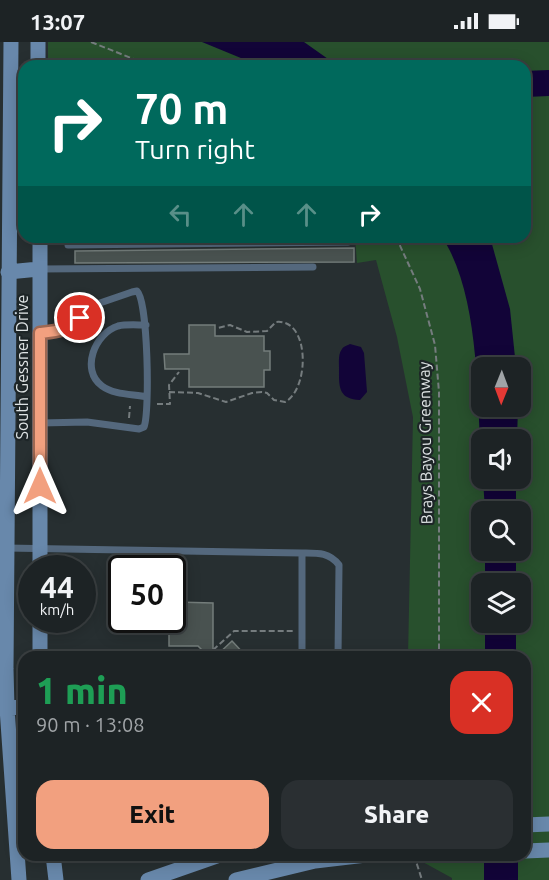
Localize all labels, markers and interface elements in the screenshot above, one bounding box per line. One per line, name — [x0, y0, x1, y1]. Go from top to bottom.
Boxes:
text: 13:07 — [30, 9, 85, 34]
icon: right — [36, 84, 114, 162]
text: 70 m — [135, 85, 229, 132]
text: Turn right — [135, 134, 255, 164]
icon: left — [164, 198, 197, 231]
icon: ahead — [227, 198, 260, 231]
icon: ahead — [290, 198, 323, 231]
icon: right — [353, 198, 386, 231]
pin — [54, 292, 105, 343]
street label: South Gessner Drive — [13, 295, 31, 439]
icon: arrive — [63, 301, 96, 334]
north arrow — [471, 357, 531, 417]
map controls — [471, 357, 531, 633]
street label: Brays Bayou Greenway — [415, 361, 435, 525]
button: sound — [471, 429, 531, 489]
position arrow — [8, 454, 72, 518]
button: search — [471, 501, 531, 561]
speed limit sign: 50 — [108, 555, 186, 633]
text: 44 — [40, 570, 74, 604]
button: layers — [471, 573, 531, 633]
text: km/h — [40, 601, 74, 618]
text: 1 min — [36, 670, 128, 711]
button: close — [450, 671, 513, 734]
text: 90 m · 13:08 — [36, 713, 145, 736]
button: Exit — [36, 780, 269, 849]
button: Share — [281, 780, 513, 849]

